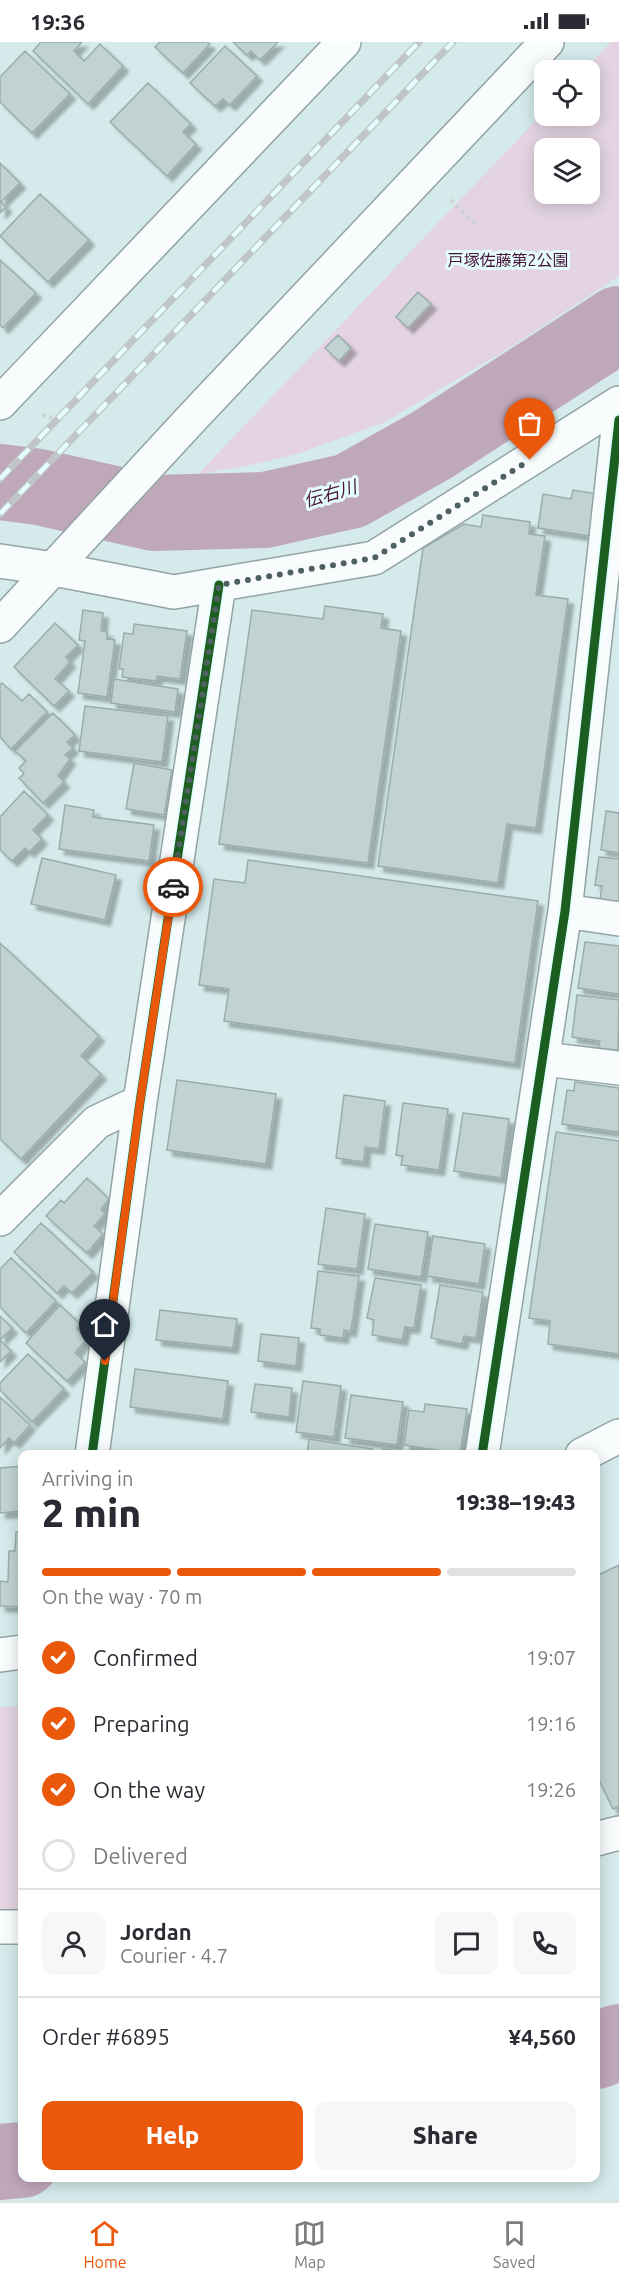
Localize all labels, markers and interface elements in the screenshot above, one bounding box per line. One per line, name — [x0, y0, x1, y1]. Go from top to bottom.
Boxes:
text: 19:36 — [30, 9, 85, 34]
map controls — [534, 60, 600, 204]
button: locate — [534, 60, 600, 126]
button: layers — [534, 138, 600, 204]
park label: 戸塚佐藤第2公園 — [447, 251, 569, 269]
pin — [504, 398, 555, 460]
icon: bag — [513, 407, 546, 440]
water label: 伝右川 — [301, 475, 361, 510]
courier — [143, 857, 203, 917]
icon: car — [157, 871, 190, 904]
pin — [79, 1299, 130, 1361]
icon: home — [88, 1308, 121, 1341]
text: Arriving in — [42, 1467, 133, 1490]
text: 19:38–19:43 — [455, 1489, 576, 1514]
text: 2 min — [42, 1491, 141, 1534]
text: On the way · 70 m — [42, 1585, 202, 1608]
icon: check — [42, 1641, 75, 1674]
text: Confirmed — [93, 1645, 198, 1670]
text: 19:07 — [526, 1646, 576, 1669]
icon: check — [42, 1707, 75, 1740]
text: Preparing — [93, 1711, 190, 1736]
text: 19:16 — [526, 1712, 576, 1735]
icon: check — [42, 1773, 75, 1806]
text: On the way — [93, 1777, 205, 1802]
text: 19:26 — [526, 1778, 576, 1801]
text: Delivered — [93, 1843, 188, 1868]
button: person — [42, 1912, 105, 1975]
button: chat — [435, 1912, 498, 1975]
button: phone — [513, 1912, 576, 1975]
text: Jordan — [120, 1919, 192, 1944]
text: Courier · 4.7 — [120, 1944, 228, 1967]
text: Order #6895 — [42, 2024, 170, 2049]
text: ¥4,560 — [509, 2024, 576, 2049]
button: Help — [42, 2101, 303, 2170]
button: Share — [315, 2101, 576, 2170]
tab: Home — [83, 2217, 127, 2271]
tab: Map — [293, 2217, 326, 2271]
tab: Saved — [493, 2217, 536, 2271]

